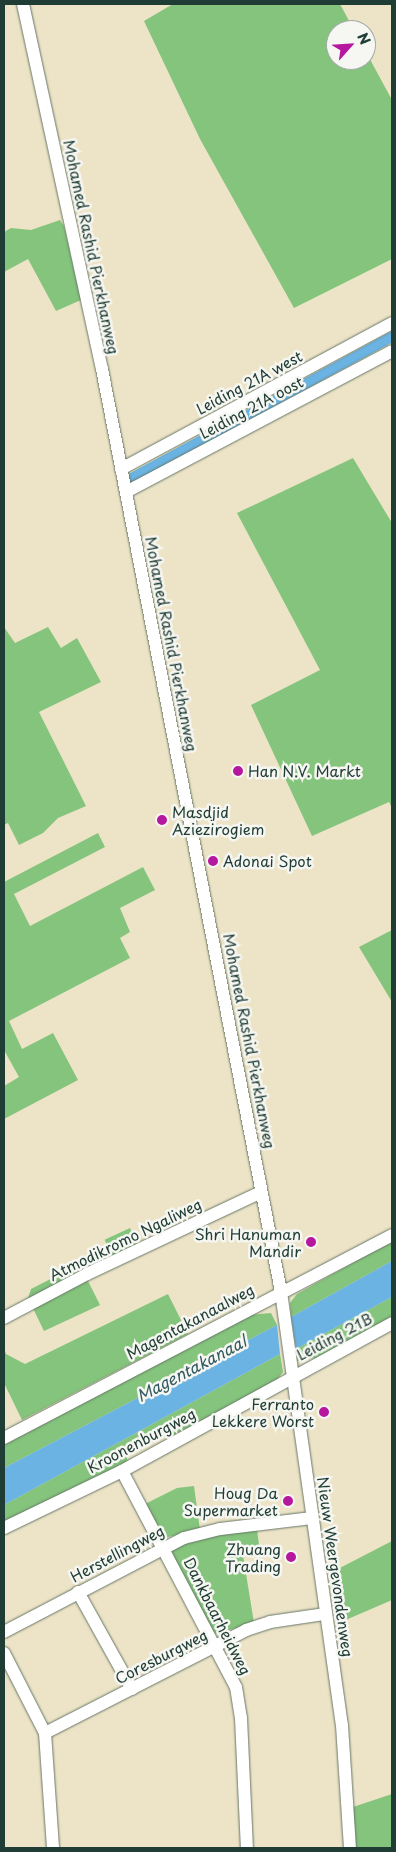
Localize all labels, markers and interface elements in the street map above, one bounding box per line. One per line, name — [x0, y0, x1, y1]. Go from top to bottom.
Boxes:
north arrow — [326, 20, 376, 70]
text: N — [352, 29, 376, 48]
street label: Mohamed Rashid Pierkhanweg — [61, 138, 123, 356]
street label: Leiding 21A west — [192, 346, 306, 418]
street label: Leiding 21A oost — [195, 372, 307, 442]
street label: Mohamed Rashid Pierkhanweg — [142, 535, 202, 753]
place label: Han N.V. Markt — [248, 762, 362, 780]
marker: Han N.V. Markt — [232, 765, 244, 777]
place label: Masdjid Aziezirogiem — [172, 802, 264, 837]
marker: Masdjid Aziezirogiem — [156, 814, 168, 826]
place label: Adonai Spot — [223, 852, 311, 870]
marker: Adonai Spot — [207, 855, 219, 867]
street label: Mohamed Rashid Pierkhanweg — [220, 932, 280, 1150]
street label: Atmodikromo Ngaliweg — [45, 1194, 205, 1284]
place label: Shri Hanuman Mandir — [195, 1224, 301, 1259]
marker: Shri Hanuman Mandir — [305, 1236, 317, 1248]
street label: Magentakanaalweg — [123, 1280, 257, 1362]
street label: Leiding 21B — [293, 1309, 375, 1363]
water label: Magentakanaal — [133, 1331, 249, 1405]
place label: Ferranto Lekkere Worst — [211, 1394, 314, 1429]
street label: Kroonenburgweg — [84, 1404, 198, 1476]
marker: Ferranto Lekkere Worst — [318, 1406, 330, 1418]
street label: Nieuw Weergevondenweg — [315, 1476, 357, 1658]
place label: Houg Da Supermarket — [184, 1483, 278, 1518]
marker: Houg Da Supermarket — [282, 1495, 294, 1507]
street label: Herstellingweg — [67, 1521, 167, 1585]
place label: Zhuang Trading — [225, 1539, 281, 1574]
marker: Zhuang Trading — [285, 1551, 297, 1563]
street label: Dankbaarheidweg — [181, 1554, 255, 1678]
street label: Coresburgweg — [112, 1625, 210, 1687]

